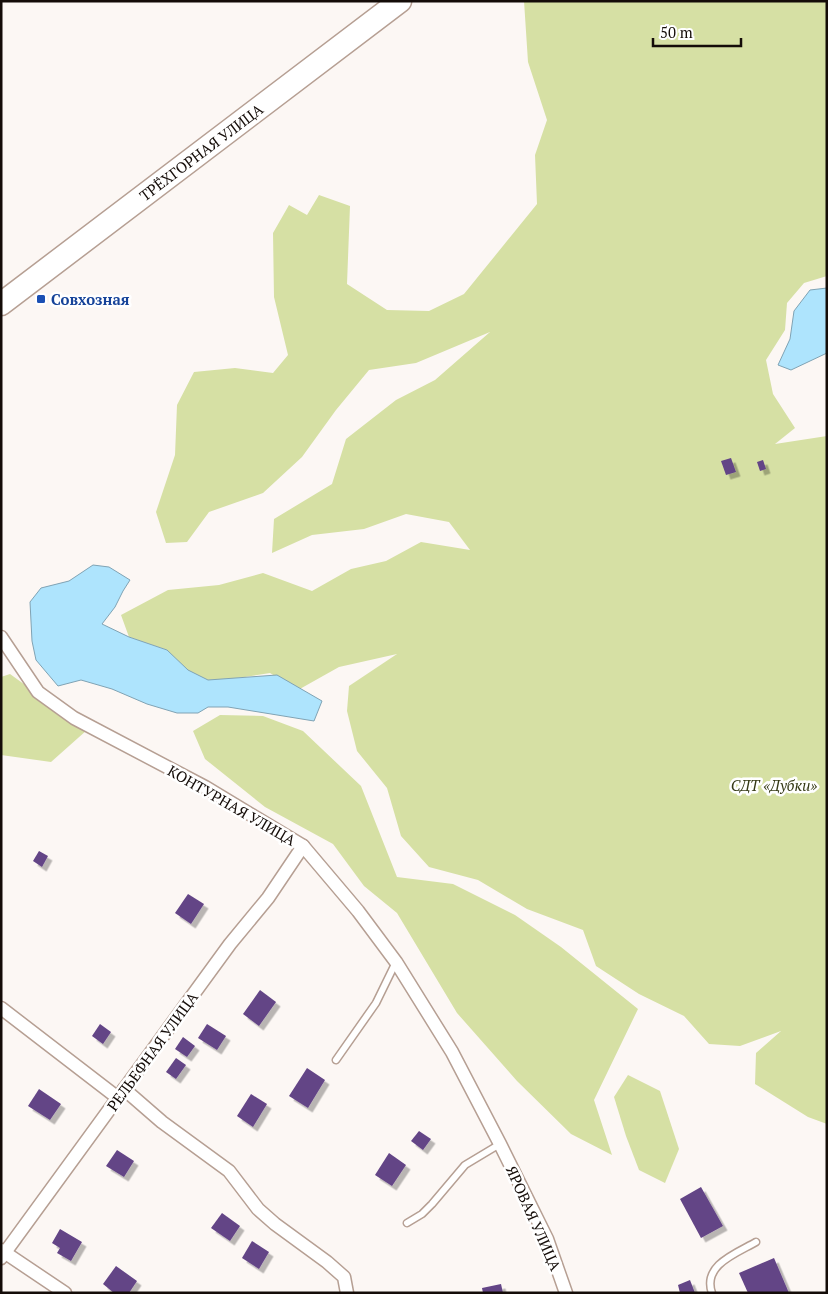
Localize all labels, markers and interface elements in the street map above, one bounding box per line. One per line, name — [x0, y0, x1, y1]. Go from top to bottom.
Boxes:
scale bar — [653, 15, 740, 47]
text: 50 m — [660, 22, 693, 42]
street label: ТРЁХГОРНАЯ УЛИЦА — [135, 98, 268, 205]
place label: Совхозная — [51, 289, 130, 309]
marker: Совхозная — [35, 293, 47, 305]
street label: КОНТУРНАЯ УЛИЦА — [164, 760, 300, 850]
park label: СДТ «Дубки» — [731, 775, 817, 795]
street label: РЕЛЬЕФНАЯ УЛИЦА — [102, 987, 202, 1114]
street label: ЯРОВАЯ УЛИЦА — [502, 1162, 566, 1274]

